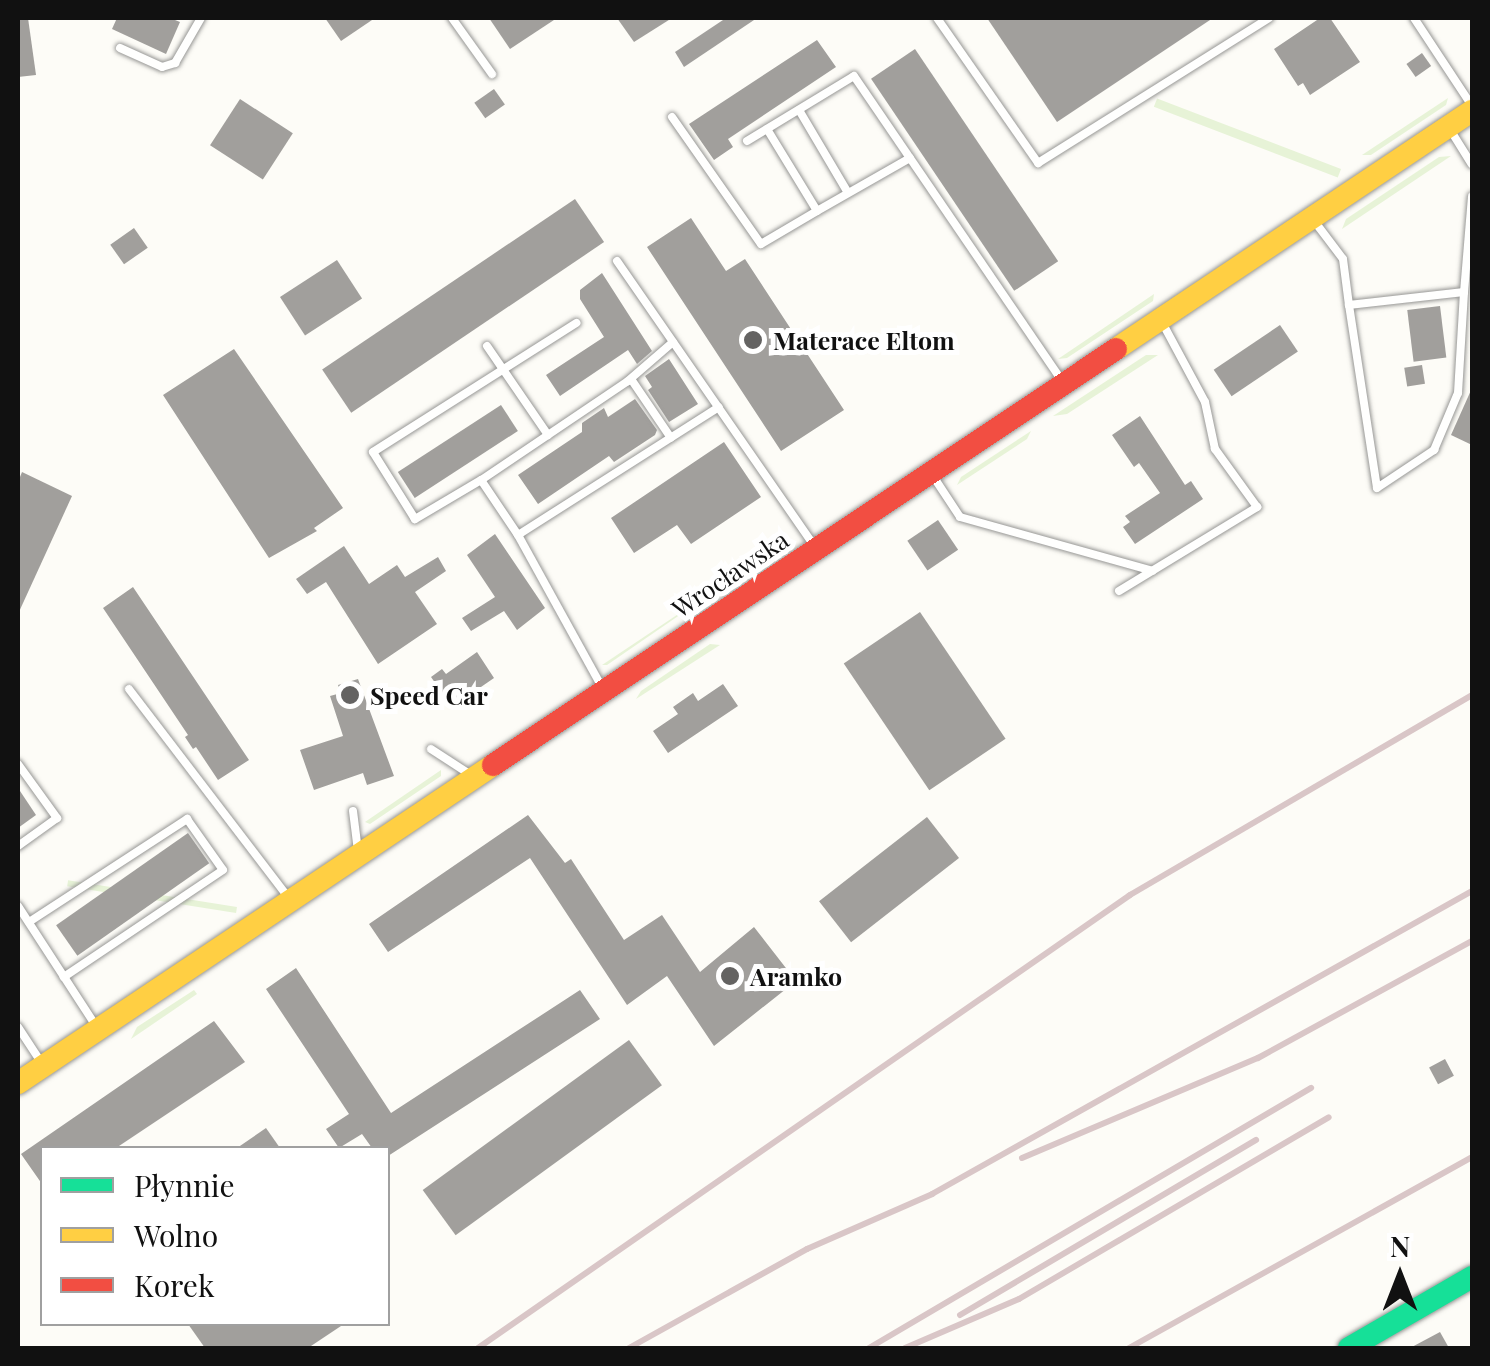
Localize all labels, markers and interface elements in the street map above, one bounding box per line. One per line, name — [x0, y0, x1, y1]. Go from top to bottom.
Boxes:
place label: Materace Eltom — [773, 325, 955, 355]
marker: Materace Eltom — [742, 329, 764, 351]
street label: Wrocławska — [666, 524, 794, 624]
place label: Speed Car — [370, 680, 488, 710]
marker: Speed Car — [339, 684, 361, 706]
place label: Aramko — [750, 961, 842, 991]
marker: Aramko — [719, 965, 741, 987]
legend — [40, 1146, 390, 1326]
text: Płynnie — [134, 1165, 235, 1205]
text: Wolno — [134, 1215, 218, 1255]
north arrow — [1350, 1226, 1450, 1326]
text: N — [1390, 1227, 1410, 1264]
text: Korek — [134, 1265, 215, 1305]

